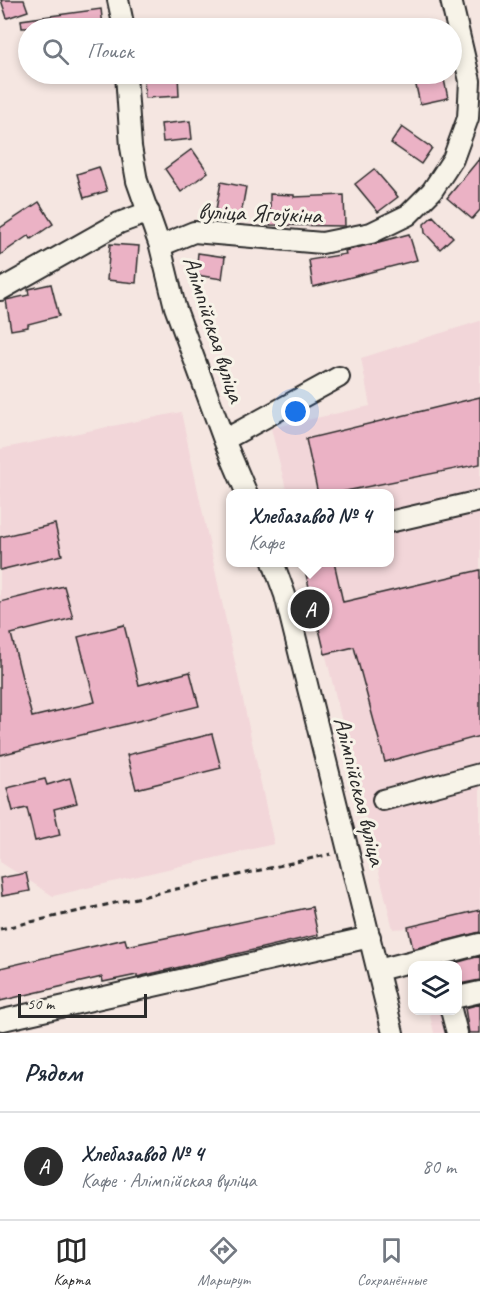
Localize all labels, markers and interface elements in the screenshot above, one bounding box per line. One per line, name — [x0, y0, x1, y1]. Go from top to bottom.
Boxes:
search box — [18, 18, 462, 84]
icon: search — [39, 35, 72, 68]
text: Поиск — [87, 37, 133, 65]
street label: вуліца Ягоўкіна — [198, 196, 324, 230]
street label: Алімпійская вуліца — [176, 252, 252, 407]
your location — [281, 397, 310, 426]
popup — [226, 489, 394, 567]
text: Хлебазавод № 4 — [249, 502, 371, 530]
text: Кафе — [249, 530, 284, 555]
pin: A — [290, 586, 330, 632]
street label: Алімпійская вуліца — [327, 714, 393, 870]
map controls — [408, 961, 462, 1015]
button: layers — [408, 961, 462, 1015]
scale bar — [18, 991, 147, 1018]
text: 50 m — [27, 994, 54, 1014]
text: Рядом — [24, 1056, 82, 1089]
text: Хлебазавод № 4 — [81, 1140, 204, 1168]
text: A — [38, 1154, 49, 1179]
text: 80 m — [422, 1154, 456, 1179]
text: Кафе · Алімпійская вуліца — [81, 1168, 256, 1193]
tab: Карта — [54, 1234, 90, 1290]
tab: Маршрут — [197, 1234, 250, 1290]
tab: Сохранённые — [357, 1234, 426, 1290]

